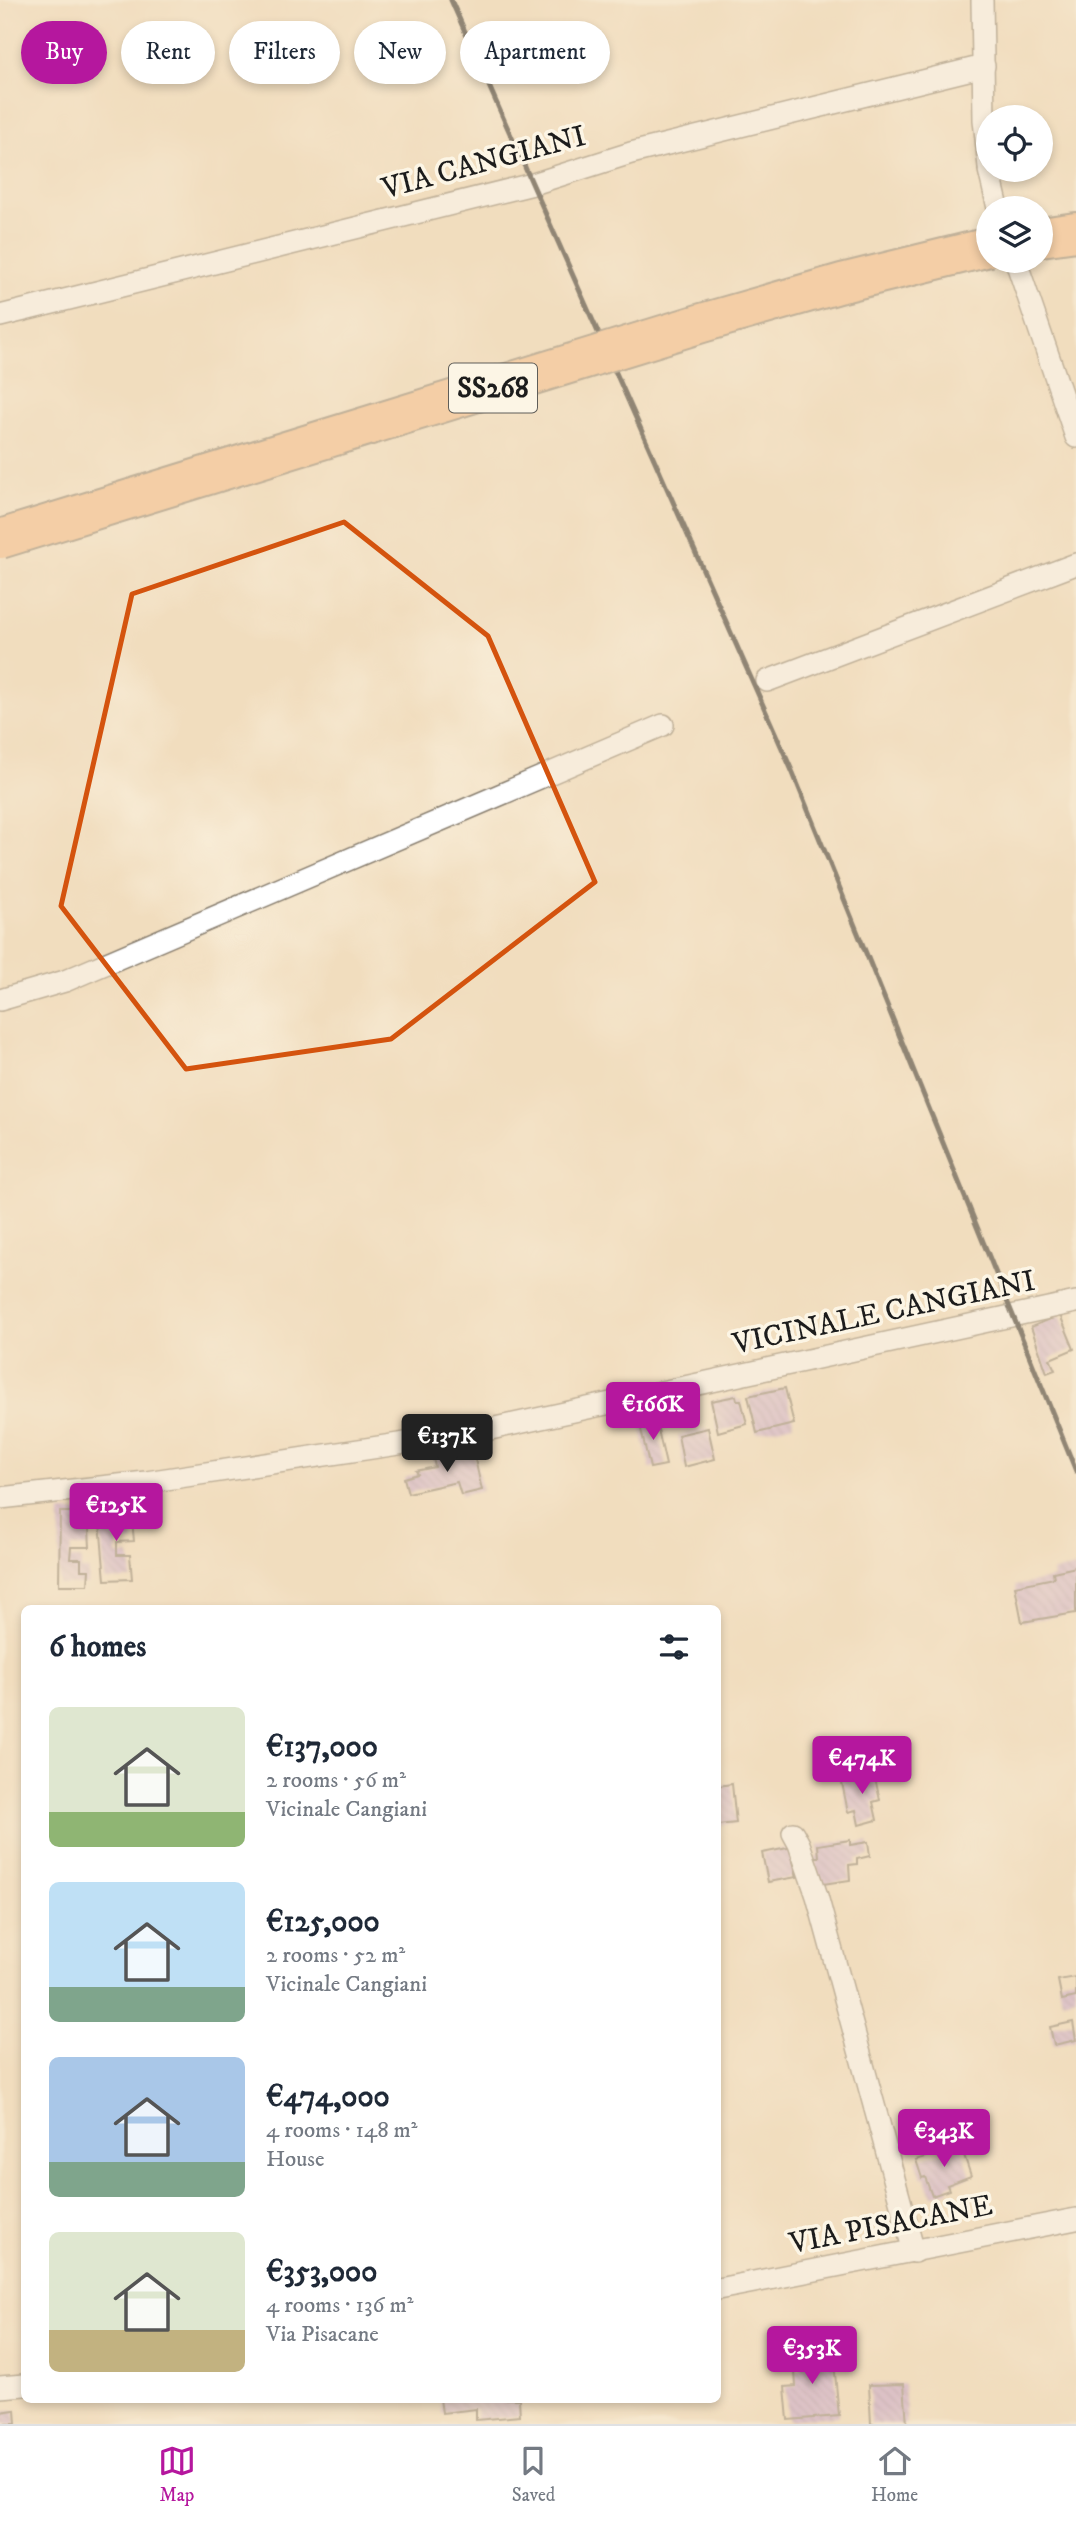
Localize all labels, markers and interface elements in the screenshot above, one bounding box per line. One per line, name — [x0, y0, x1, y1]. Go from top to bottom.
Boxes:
chip: Buy — [21, 21, 107, 84]
chip: Rent — [121, 21, 215, 84]
chip: Filters — [229, 21, 340, 84]
chip: New — [354, 21, 446, 84]
chip: Apartment — [460, 21, 610, 84]
map controls — [976, 105, 1053, 273]
button: locate — [976, 105, 1053, 182]
street label: VIA CANGIANI — [377, 118, 590, 208]
button: layers — [976, 196, 1053, 273]
road number: SS268 — [449, 364, 537, 412]
street label: VICINALE CANGIANI — [728, 1263, 1039, 1363]
pin: €166K — [604, 1382, 702, 1442]
text: €166K — [622, 1390, 684, 1419]
pin: €137K — [398, 1414, 496, 1474]
text: €137K — [418, 1422, 476, 1451]
pin: €125K — [67, 1484, 165, 1543]
text: €125K — [86, 1491, 146, 1520]
icon: filters — [655, 1628, 693, 1666]
text: 6 homes — [49, 1629, 146, 1666]
text: €137,000 — [266, 1729, 378, 1766]
icon: home — [105, 1735, 189, 1819]
pin: €474K — [813, 1736, 911, 1796]
text: €474K — [828, 1744, 896, 1773]
text: 2 rooms · 56 m² — [266, 1766, 406, 1795]
text: Vicinale Cangiani — [266, 1795, 427, 1824]
text: €125,000 — [266, 1904, 380, 1941]
icon: home — [105, 1910, 189, 1994]
text: 2 rooms · 52 m² — [266, 1941, 405, 1970]
text: Vicinale Cangiani — [266, 1970, 427, 1999]
text: €474,000 — [266, 2079, 390, 2116]
icon: home — [105, 2085, 189, 2169]
pin: €343K — [895, 2110, 993, 2169]
text: 4 rooms · 148 m² — [266, 2116, 418, 2145]
text: €343K — [914, 2117, 974, 2146]
text: House — [266, 2145, 324, 2174]
street label: VIA PISACANE — [785, 2187, 996, 2263]
text: €353,000 — [266, 2254, 377, 2291]
icon: home — [105, 2260, 189, 2344]
text: 4 rooms · 136 m² — [266, 2291, 413, 2320]
text: Via Pisacane — [266, 2320, 379, 2349]
pin: €353K — [763, 2326, 861, 2386]
text: €353K — [783, 2334, 841, 2363]
tab: Map — [158, 2442, 196, 2507]
tab: Saved — [512, 2442, 555, 2507]
tab: Home — [871, 2442, 918, 2507]

